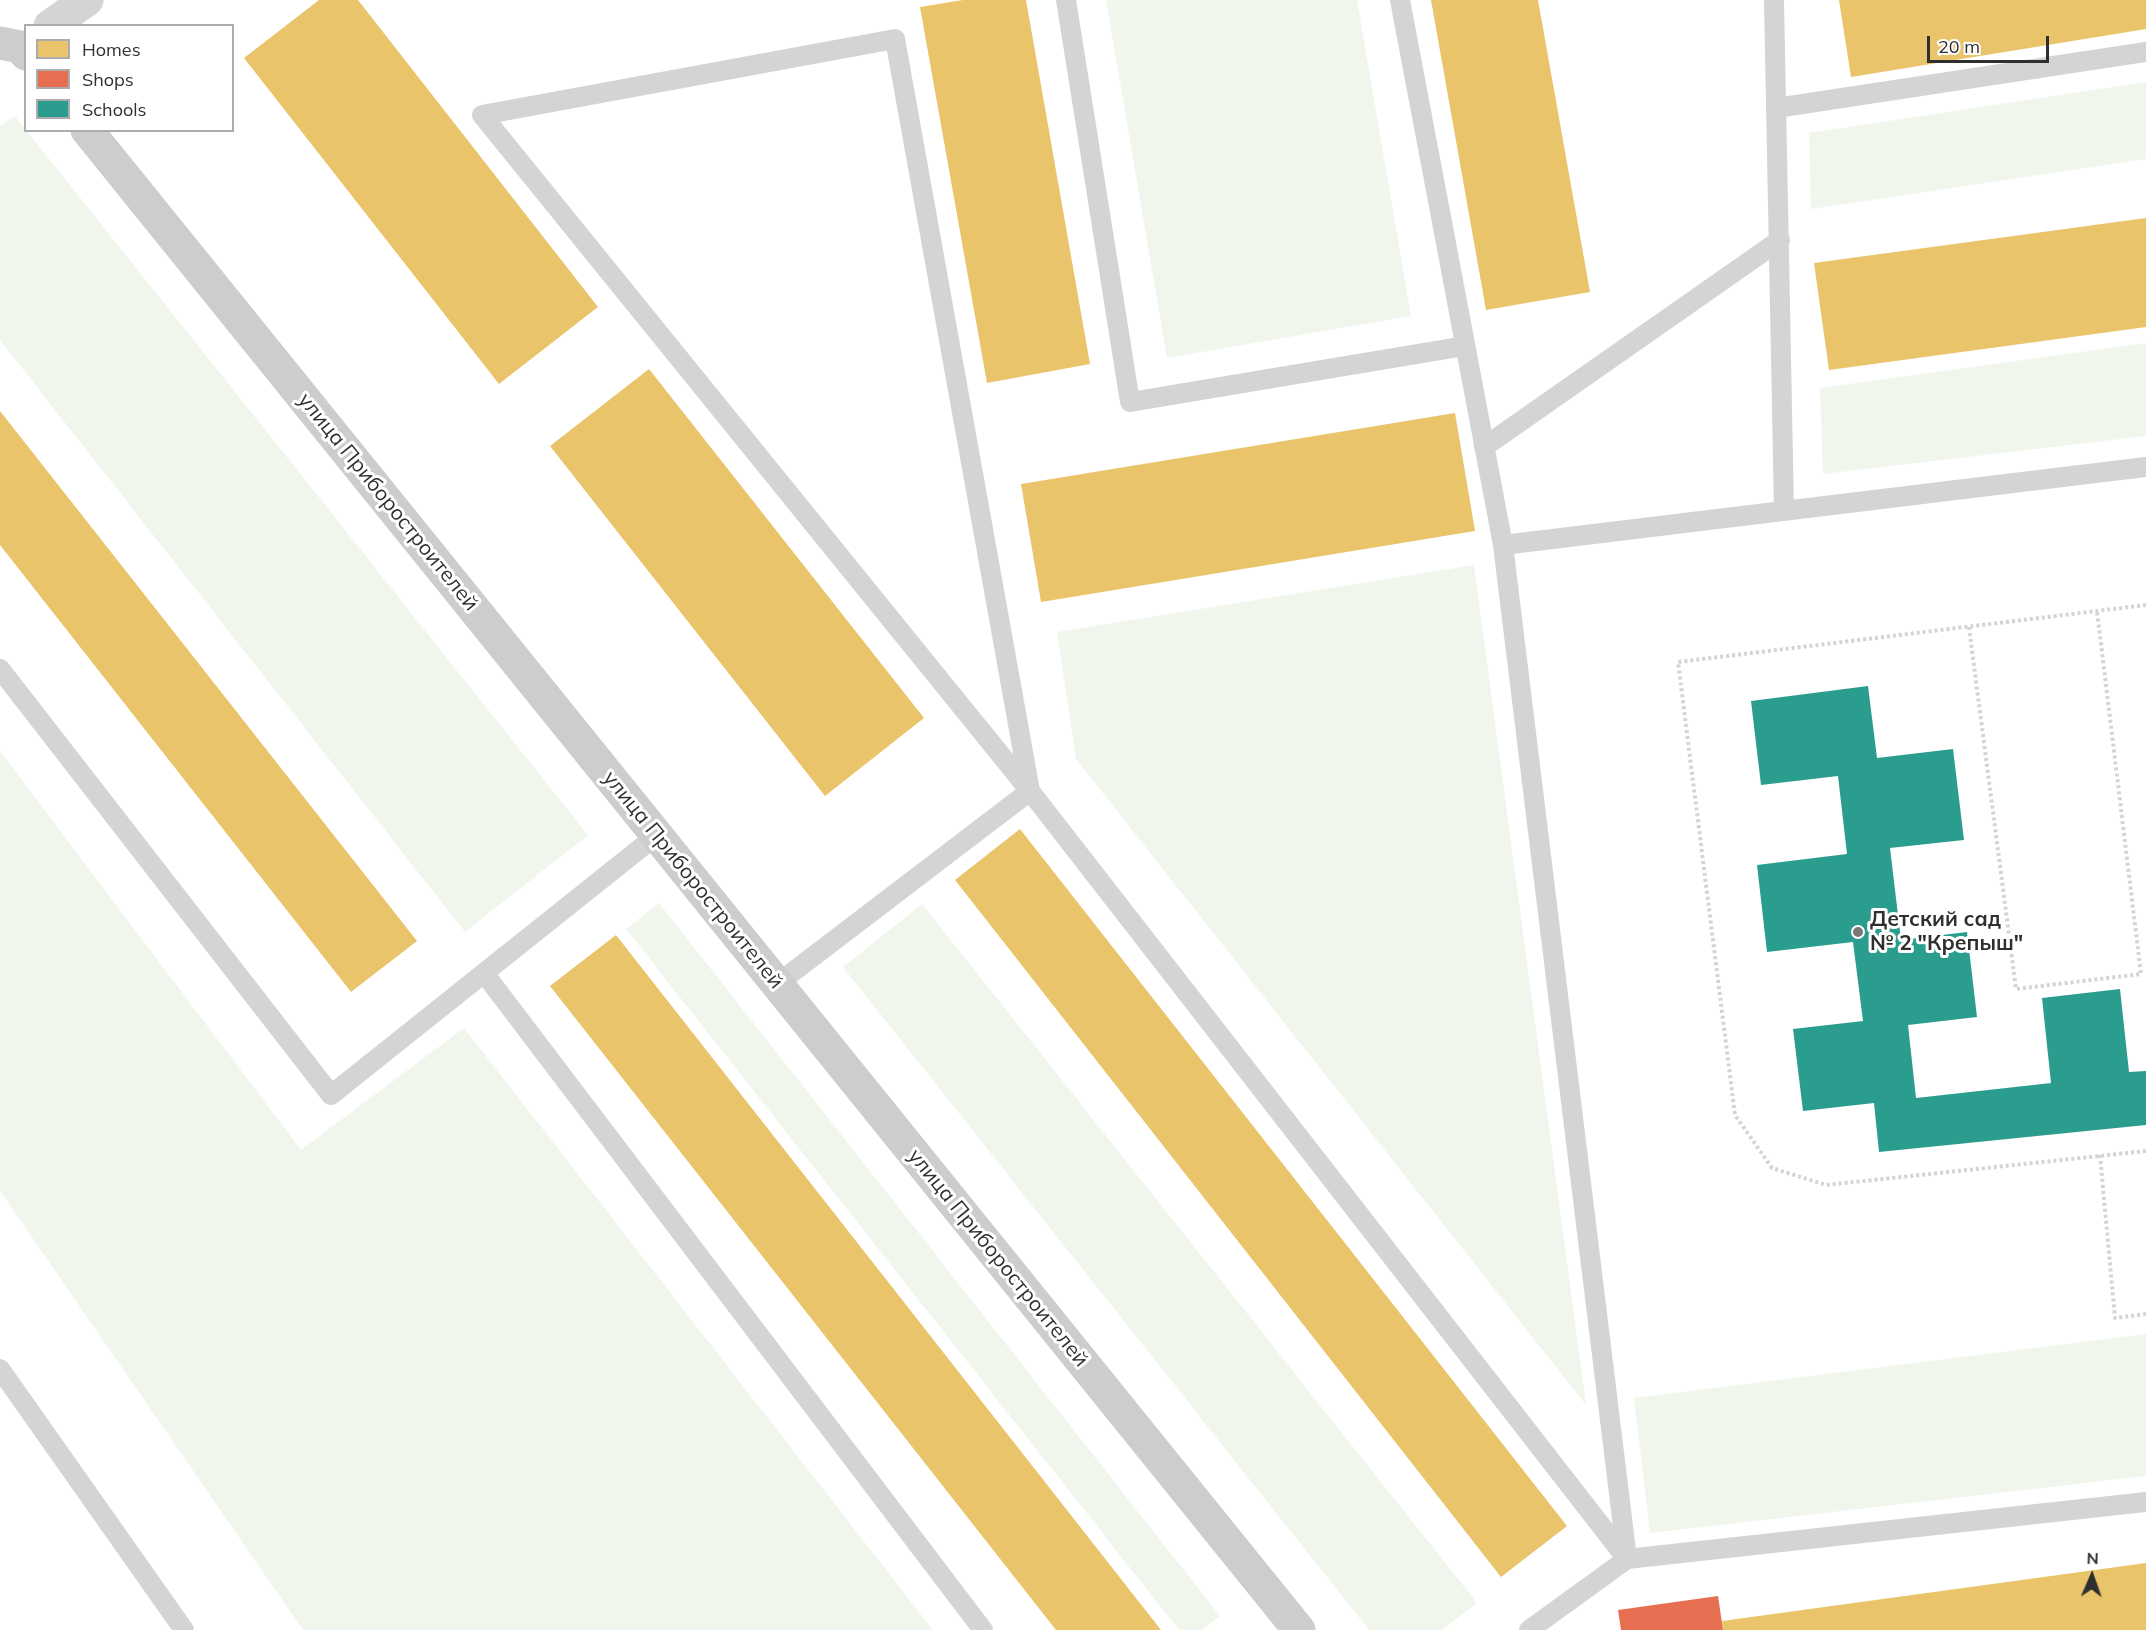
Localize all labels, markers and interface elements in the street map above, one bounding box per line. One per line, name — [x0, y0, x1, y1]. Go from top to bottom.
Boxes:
legend — [24, 24, 234, 132]
scale bar — [1930, 24, 2052, 62]
text: 20 m — [1938, 35, 1980, 58]
text: Homes — [82, 38, 141, 61]
text: Shops — [82, 68, 134, 91]
text: Schools — [82, 98, 146, 121]
street label: улица Приборостроителей — [292, 388, 484, 616]
street label: улица Приборостроителей — [597, 766, 789, 994]
place label: Детский сад № 2 "Крепыш" — [1870, 907, 2023, 957]
marker: Детский сад № 2 "Крепыш" — [1851, 925, 1865, 939]
street label: улица Приборостроителей — [902, 1144, 1094, 1372]
north arrow — [2062, 1546, 2122, 1606]
text: N — [2086, 1548, 2099, 1568]

